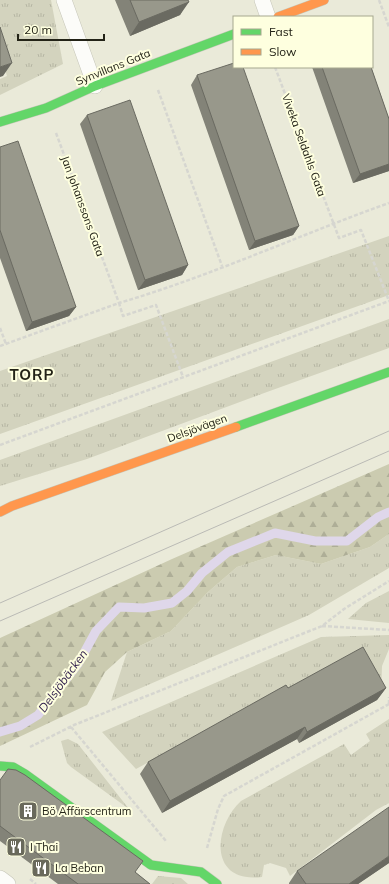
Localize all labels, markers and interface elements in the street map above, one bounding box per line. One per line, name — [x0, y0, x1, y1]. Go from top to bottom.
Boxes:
scale bar — [18, 16, 104, 42]
legend — [233, 16, 373, 68]
text: 20 m — [24, 22, 52, 37]
text: Fast — [269, 24, 293, 39]
text: Slow — [269, 44, 297, 59]
street label: Synvillans Gata — [74, 46, 152, 88]
street label: Viveka Seldahls Gata — [279, 92, 329, 198]
street label: Jan Johanssons Gata — [58, 154, 108, 258]
district label: TORP — [10, 365, 54, 384]
street label: Delsjövägen — [165, 411, 229, 445]
water label: Delsjöbäcken — [35, 646, 90, 715]
building icon: Bö Affärscentrum — [17, 800, 39, 822]
place label: Bö Affärscentrum — [42, 804, 132, 818]
restaurant icon: I Thai — [5, 836, 27, 858]
place label: I Thai — [30, 840, 58, 854]
restaurant icon: La Beban — [30, 857, 52, 879]
place label: La Beban — [55, 861, 104, 875]

